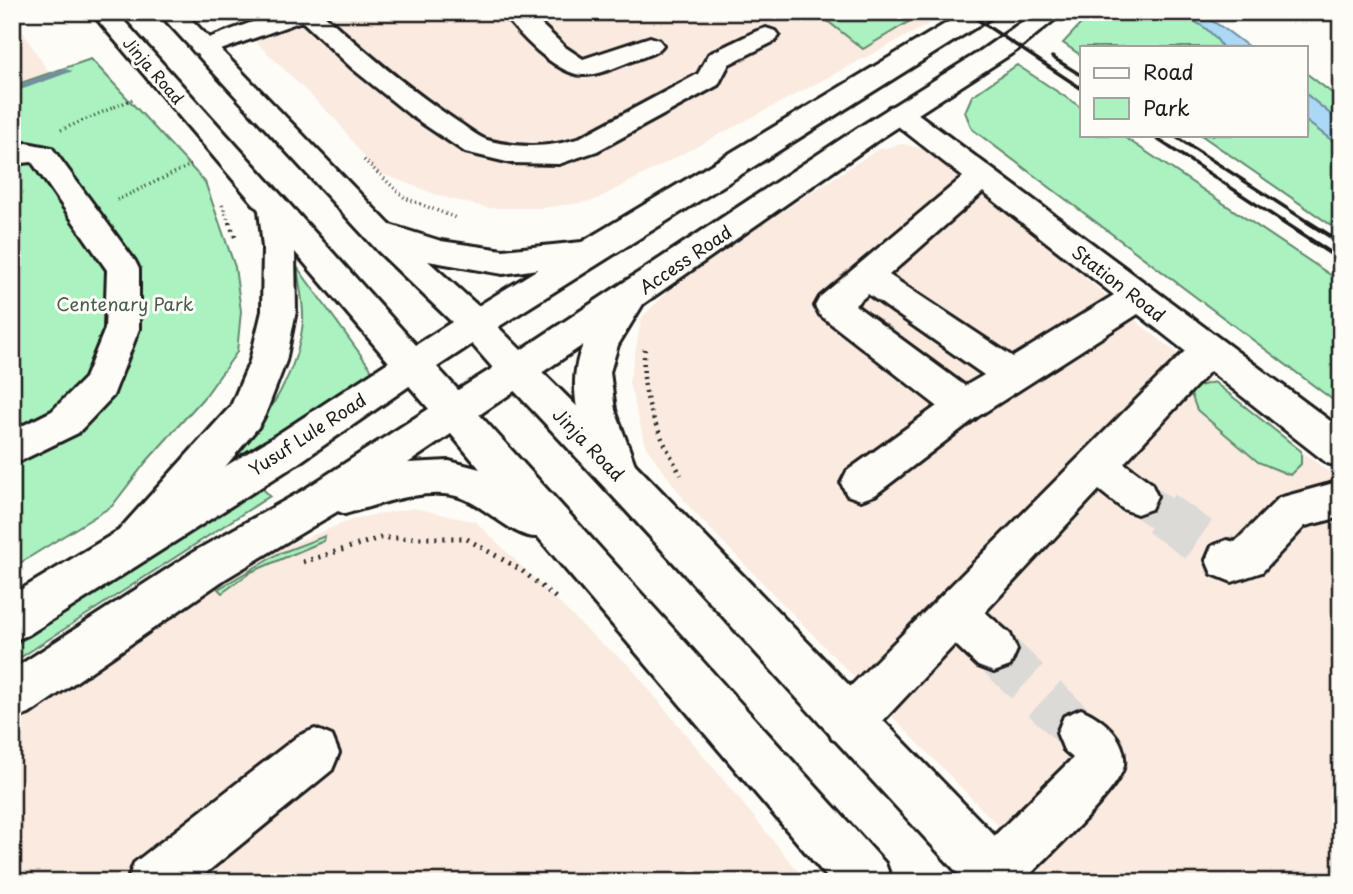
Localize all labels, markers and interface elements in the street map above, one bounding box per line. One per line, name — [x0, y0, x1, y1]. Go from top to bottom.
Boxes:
street label: Jinja Road — [118, 31, 190, 109]
legend — [1080, 46, 1308, 136]
text: Road — [1143, 55, 1194, 87]
text: Park — [1143, 91, 1190, 123]
street label: Access Road — [633, 218, 737, 300]
street label: Station Road — [1067, 238, 1171, 328]
park label: Centenary Park — [56, 290, 194, 317]
street label: Yusuf Lule Road — [243, 386, 371, 482]
street label: Jinja Road — [547, 401, 631, 487]

